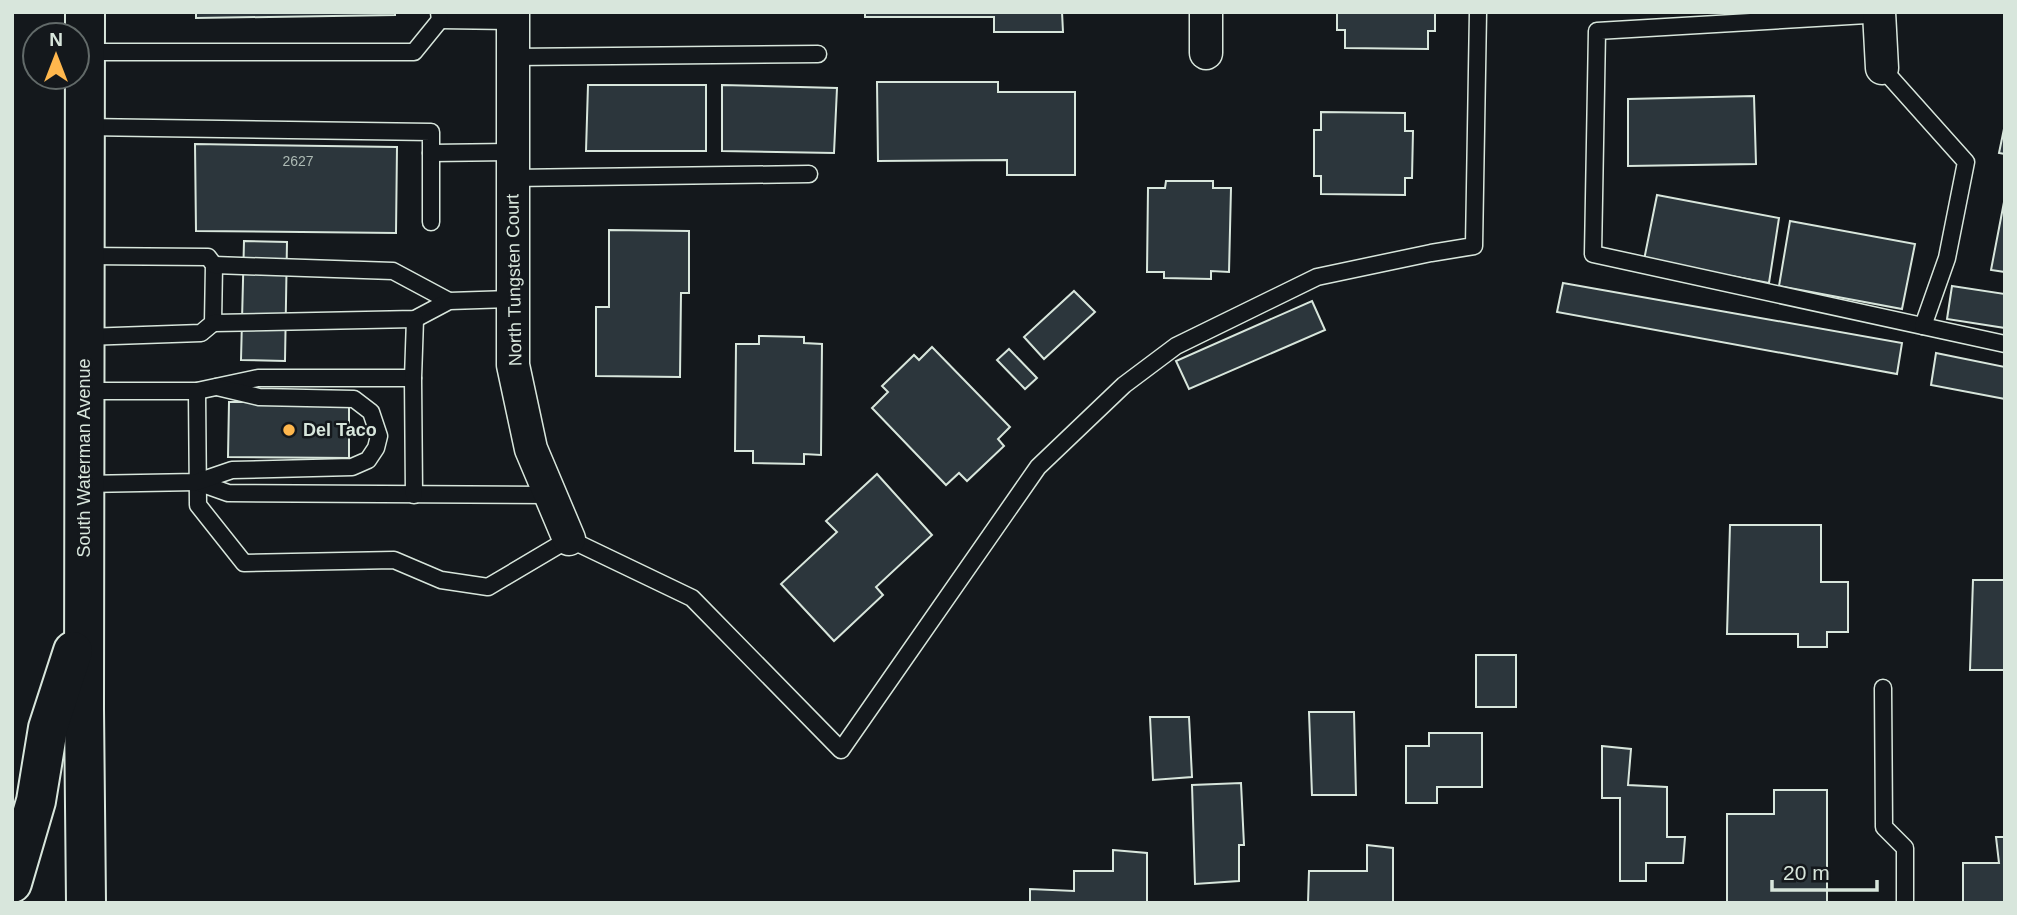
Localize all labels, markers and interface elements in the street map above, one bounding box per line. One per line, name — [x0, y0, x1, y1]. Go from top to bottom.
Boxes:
north arrow — [21, 21, 91, 91]
text: N — [49, 29, 63, 50]
house number: 2627 — [282, 153, 314, 169]
street label: North Tungsten Court — [502, 194, 526, 366]
street label: South Waterman Avenue — [74, 358, 94, 558]
place label: Del Taco — [303, 420, 377, 440]
marker: Del Taco — [281, 422, 297, 438]
scale bar — [1772, 848, 1877, 892]
text: 20 m — [1783, 861, 1830, 884]

